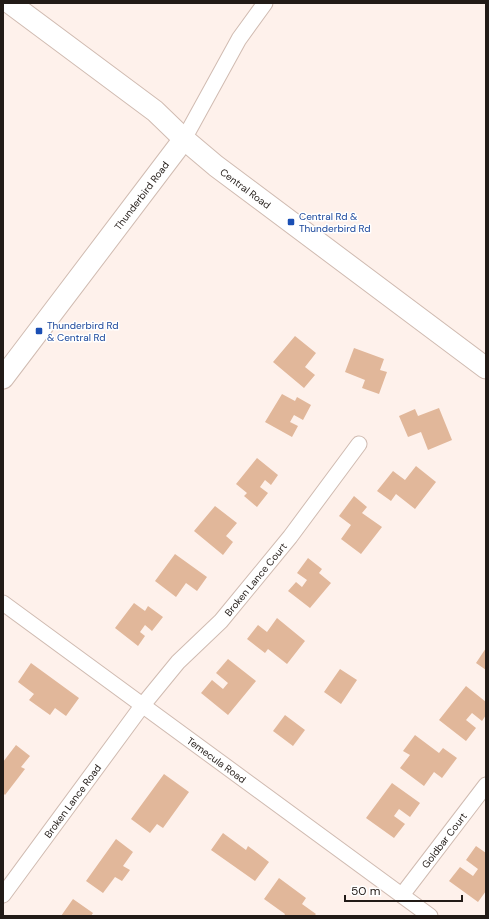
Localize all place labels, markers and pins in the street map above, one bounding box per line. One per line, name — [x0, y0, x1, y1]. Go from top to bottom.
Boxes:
place label: Central Rd & Thunderbird Rd — [299, 210, 371, 235]
marker: Central Rd & Thunderbird Rd — [286, 217, 296, 227]
place label: Thunderbird Rd & Central Rd — [47, 319, 119, 344]
marker: Thunderbird Rd & Central Rd — [34, 326, 44, 336]

